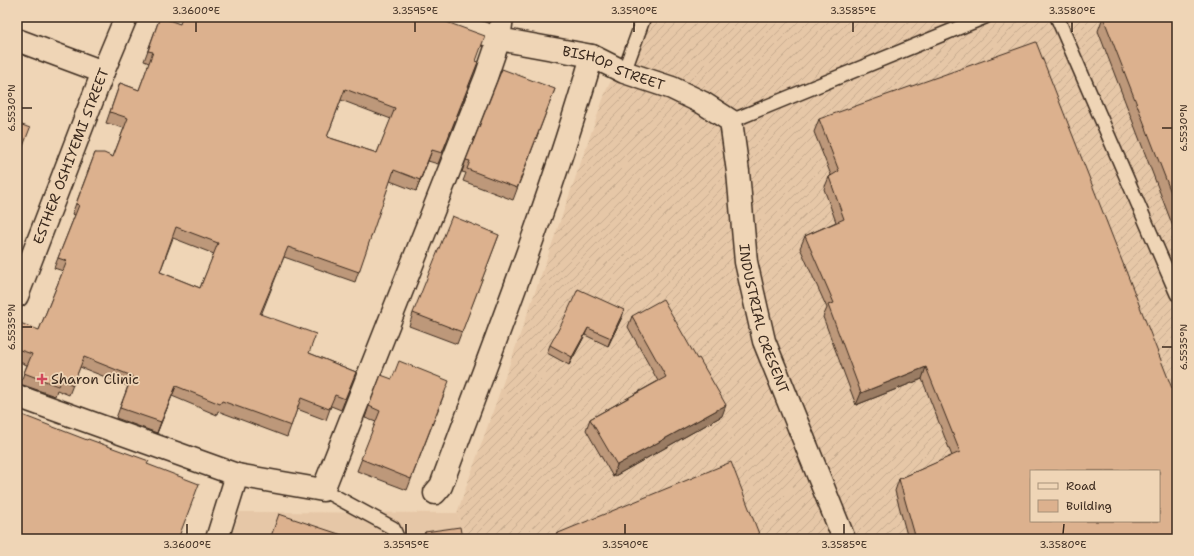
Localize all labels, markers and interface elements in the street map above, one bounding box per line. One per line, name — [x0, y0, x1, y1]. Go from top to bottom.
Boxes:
text: 3.3600°E — [172, 4, 220, 17]
text: 3.3595°E — [392, 4, 438, 17]
text: 3.3590°E — [611, 4, 657, 17]
text: 3.3585°E — [830, 4, 876, 17]
text: 3.3580°E — [1049, 4, 1095, 17]
street label: BISHOP STREET — [561, 42, 668, 94]
street label: ESTHER OSHIYEMI STREET — [29, 65, 113, 247]
text: 6.5530°N — [5, 84, 18, 132]
text: 6.5530°N — [1177, 104, 1190, 152]
street label: INDUSTRIAL CRESENT — [735, 243, 793, 396]
text: 6.5535°N — [5, 304, 18, 350]
text: 6.5535°N — [1177, 324, 1190, 370]
place label: Sharon Clinic — [51, 370, 139, 388]
marker: Sharon Clinic — [36, 373, 48, 385]
legend — [1030, 470, 1160, 522]
text: Road — [1066, 478, 1097, 494]
text: Building — [1066, 498, 1112, 514]
text: 3.3600°E — [163, 538, 211, 551]
text: 3.3595°E — [383, 538, 429, 551]
text: 3.3590°E — [602, 538, 648, 551]
text: 3.3585°E — [821, 538, 867, 551]
text: 3.3580°E — [1040, 538, 1086, 551]

